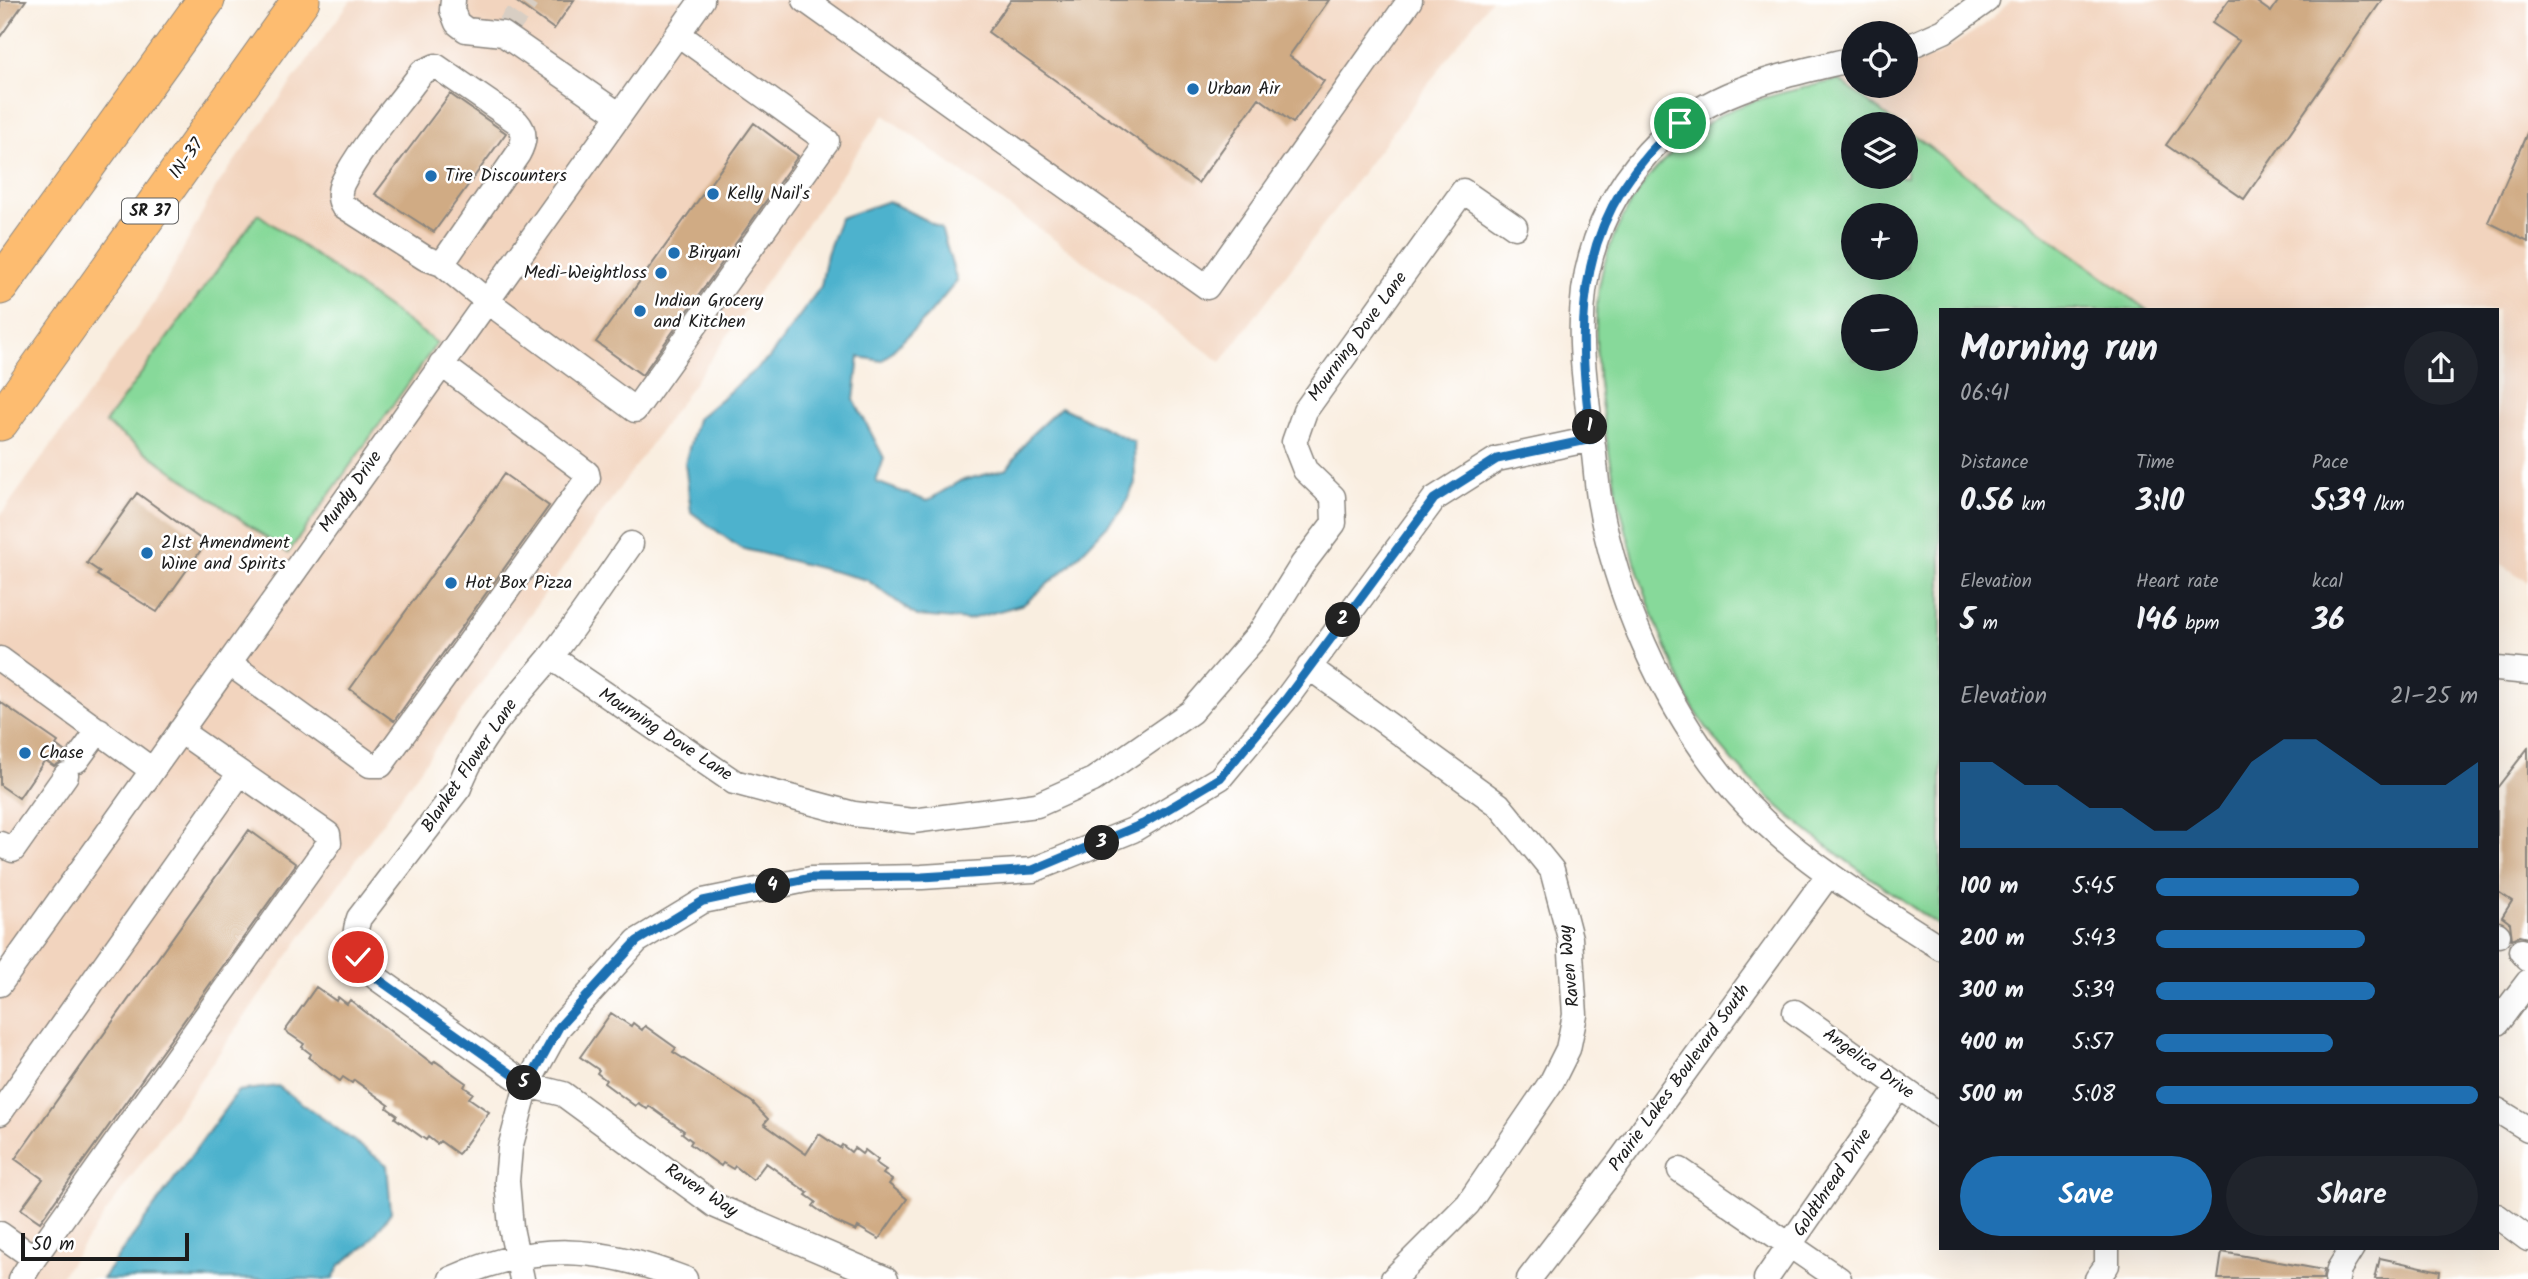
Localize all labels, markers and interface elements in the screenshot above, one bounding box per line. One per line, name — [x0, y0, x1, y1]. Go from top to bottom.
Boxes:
map controls — [1841, 21, 1918, 371]
button: locate — [1841, 21, 1918, 98]
place label: Urban Air — [1207, 75, 1281, 104]
marker: Urban Air — [1185, 81, 1201, 97]
pin — [1650, 93, 1710, 153]
icon: arrive — [1661, 104, 1699, 142]
button: layers — [1841, 112, 1918, 189]
street label: IN-37 — [162, 132, 212, 186]
place label: Tire Discounters — [445, 162, 567, 191]
marker: Tire Discounters — [423, 168, 439, 184]
place label: Kelly Nail's — [727, 180, 810, 209]
marker: Kelly Nail's — [705, 186, 721, 202]
road number: SR 37 — [122, 198, 178, 224]
button: + — [1841, 203, 1918, 280]
place label: Biryani — [688, 239, 741, 268]
marker: Biryani — [666, 245, 682, 261]
place label: Medi-Weightloss — [524, 259, 647, 288]
marker: Medi-Weightloss — [653, 265, 669, 281]
street label: Mourning Dove Lane — [1301, 266, 1415, 408]
place label: Indian Grocery and Kitchen — [654, 287, 764, 337]
button: − — [1841, 294, 1918, 371]
marker: Indian Grocery and Kitchen — [632, 303, 648, 319]
text: Morning run — [1960, 320, 2158, 380]
button: share — [2404, 331, 2478, 405]
text: 06:41 — [1960, 376, 2010, 412]
pin: 1 — [1572, 410, 1608, 444]
text: 1 — [1587, 411, 1592, 441]
street label: Mundy Drive — [312, 445, 390, 539]
text: Distance — [1960, 448, 2028, 478]
text: Time — [2136, 448, 2174, 478]
text: Pace — [2312, 448, 2348, 478]
text: 0.56 — [1960, 478, 2014, 526]
text: 3:10 — [2136, 478, 2184, 526]
text: 5:39 — [2312, 478, 2366, 526]
text: km — [2014, 490, 2046, 520]
text: /km — [2366, 490, 2405, 520]
place label: 21st Amendment Wine and Spirits — [161, 529, 291, 579]
marker: 21st Amendment Wine and Spirits — [139, 545, 155, 561]
text: Elevation — [1960, 567, 2032, 597]
text: Heart rate — [2136, 567, 2219, 597]
text: kcal — [2312, 567, 2343, 597]
place label: Hot Box Pizza — [465, 569, 572, 598]
marker: Hot Box Pizza — [443, 575, 459, 591]
text: 5 — [1960, 597, 1975, 645]
text: 146 — [2136, 597, 2178, 645]
text: 36 — [2312, 597, 2345, 645]
pin: 2 — [1326, 602, 1360, 638]
text: 2 — [1337, 604, 1348, 634]
text: m — [1975, 609, 1998, 639]
text: bpm — [2178, 609, 2219, 639]
text: Elevation — [1960, 679, 2047, 715]
text: 21–25 m — [2390, 679, 2478, 715]
street label: Mourning Dove Lane — [592, 681, 738, 789]
street label: Blanket Flower Lane — [414, 693, 526, 839]
place label: Chase — [39, 739, 84, 768]
marker: Chase — [17, 745, 33, 761]
pin: 3 — [1084, 826, 1120, 860]
text: 3 — [1096, 827, 1107, 857]
pin: 4 — [756, 868, 790, 903]
text: 100 m — [1960, 869, 2018, 905]
text: 5:45 — [2072, 869, 2115, 905]
text: 4 — [767, 870, 778, 900]
text: 200 m — [1960, 921, 2025, 957]
text: 5:43 — [2072, 921, 2116, 957]
street label: Raven Way — [1551, 923, 1589, 1009]
pin — [328, 927, 388, 987]
icon: check — [339, 938, 377, 976]
text: 300 m — [1960, 973, 2024, 1009]
text: 5:39 — [2072, 973, 2114, 1009]
street label: Prairie Lakes Boulevard South — [1602, 978, 1758, 1178]
street label: Angelica Drive — [1816, 1021, 1920, 1107]
text: 400 m — [1960, 1025, 2024, 1061]
text: 5:57 — [2072, 1025, 2113, 1061]
pin: 5 — [506, 1066, 542, 1100]
text: 5 — [519, 1067, 528, 1097]
text: 500 m — [1960, 1077, 2023, 1113]
text: 5:08 — [2072, 1077, 2115, 1113]
street label: Goldthread Drive — [1786, 1123, 1880, 1243]
street label: Raven Way — [659, 1156, 744, 1226]
button: Save — [1960, 1156, 2212, 1236]
button: Share — [2226, 1156, 2478, 1236]
scale bar — [21, 1230, 189, 1262]
text: 50 m — [32, 1230, 74, 1260]

